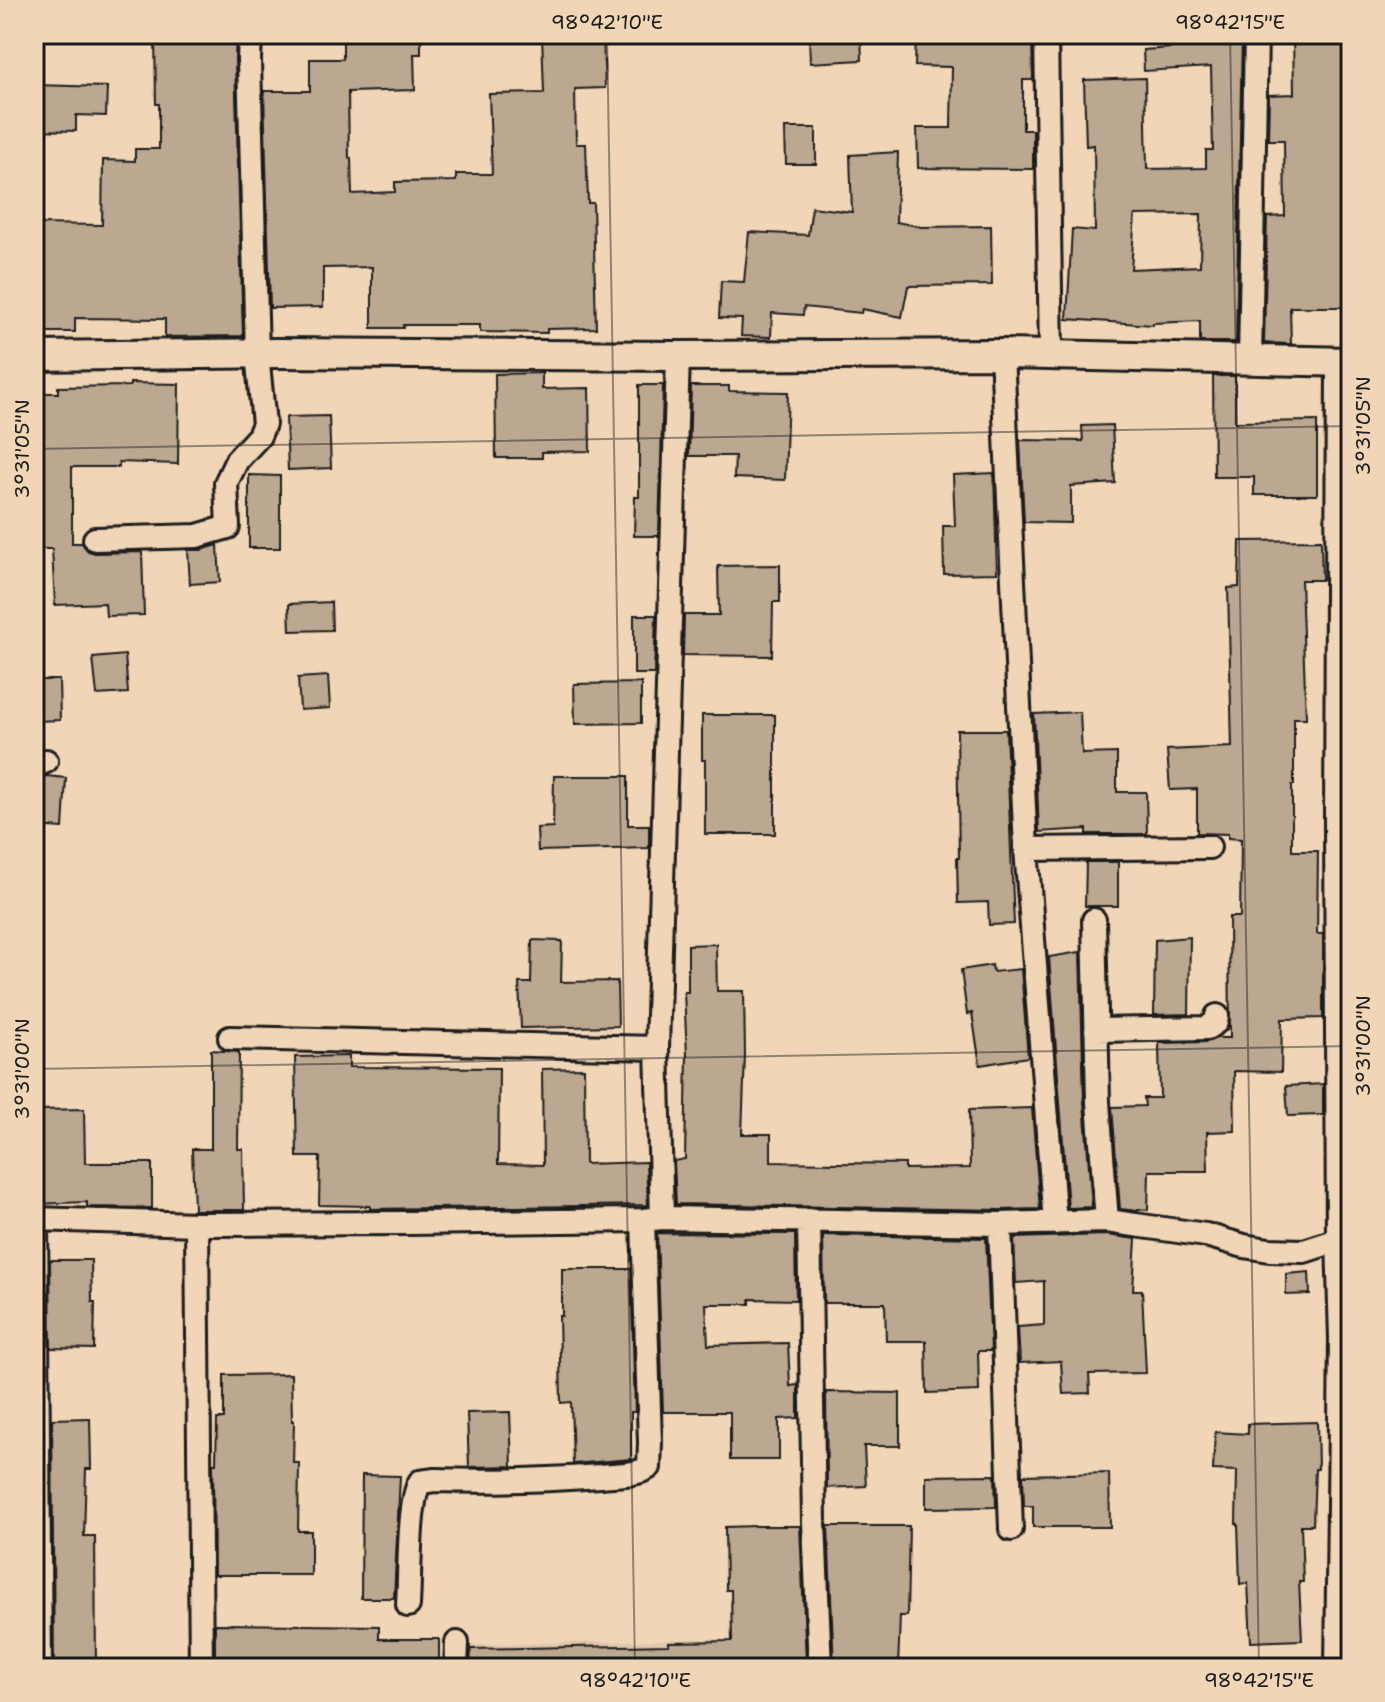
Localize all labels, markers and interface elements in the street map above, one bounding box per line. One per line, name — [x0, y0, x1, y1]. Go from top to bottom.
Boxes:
text: 98°42'10"E — [551, 9, 663, 35]
text: 98°42'15"E — [1175, 9, 1285, 35]
text: 3°31'05"N — [1350, 376, 1376, 476]
text: 3°31'05"N — [9, 399, 35, 499]
text: 3°31'00"N — [1350, 995, 1376, 1097]
text: 3°31'00"N — [9, 1018, 35, 1120]
text: 98°42'10"E — [579, 1667, 691, 1693]
text: 98°42'15"E — [1204, 1667, 1314, 1693]

